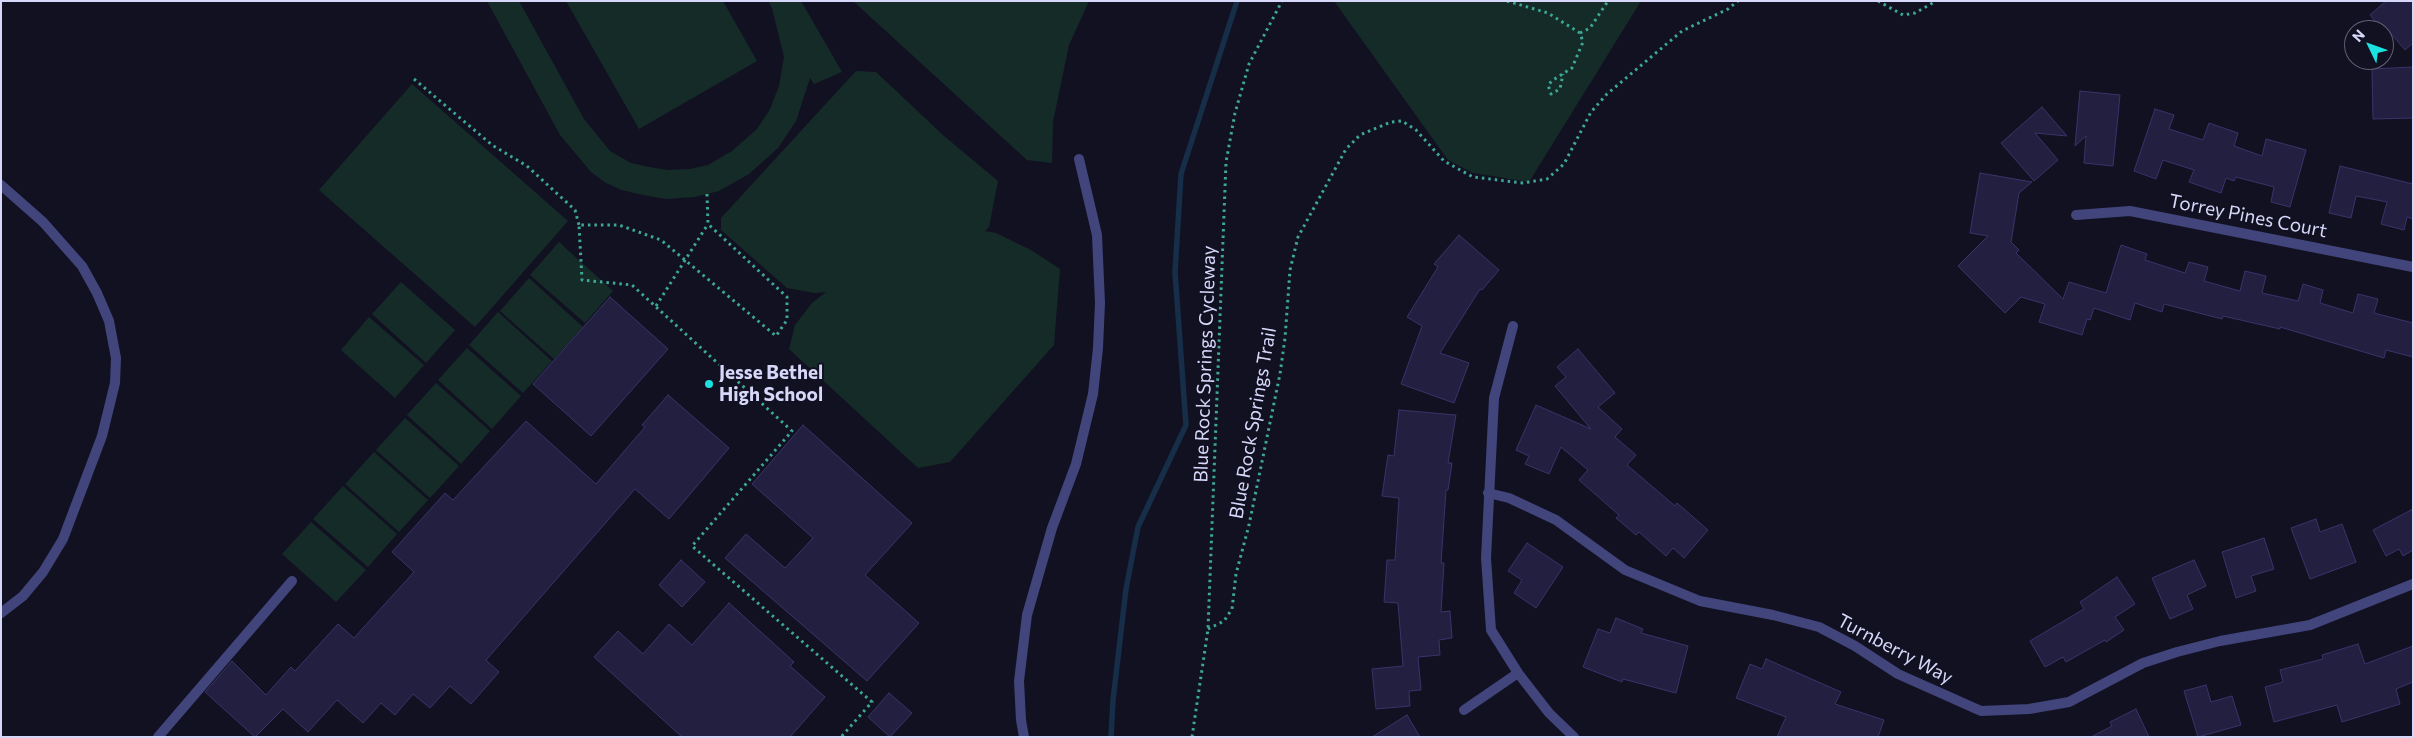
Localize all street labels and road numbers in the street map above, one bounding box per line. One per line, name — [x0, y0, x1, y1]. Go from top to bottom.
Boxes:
street label: Torrey Pines Court — [2167, 189, 2329, 243]
street label: Blue Rock Springs Cycleway — [1189, 245, 1221, 483]
street label: Blue Rock Springs Trail — [1225, 325, 1281, 521]
street label: Turnberry Way — [1833, 609, 1957, 689]

